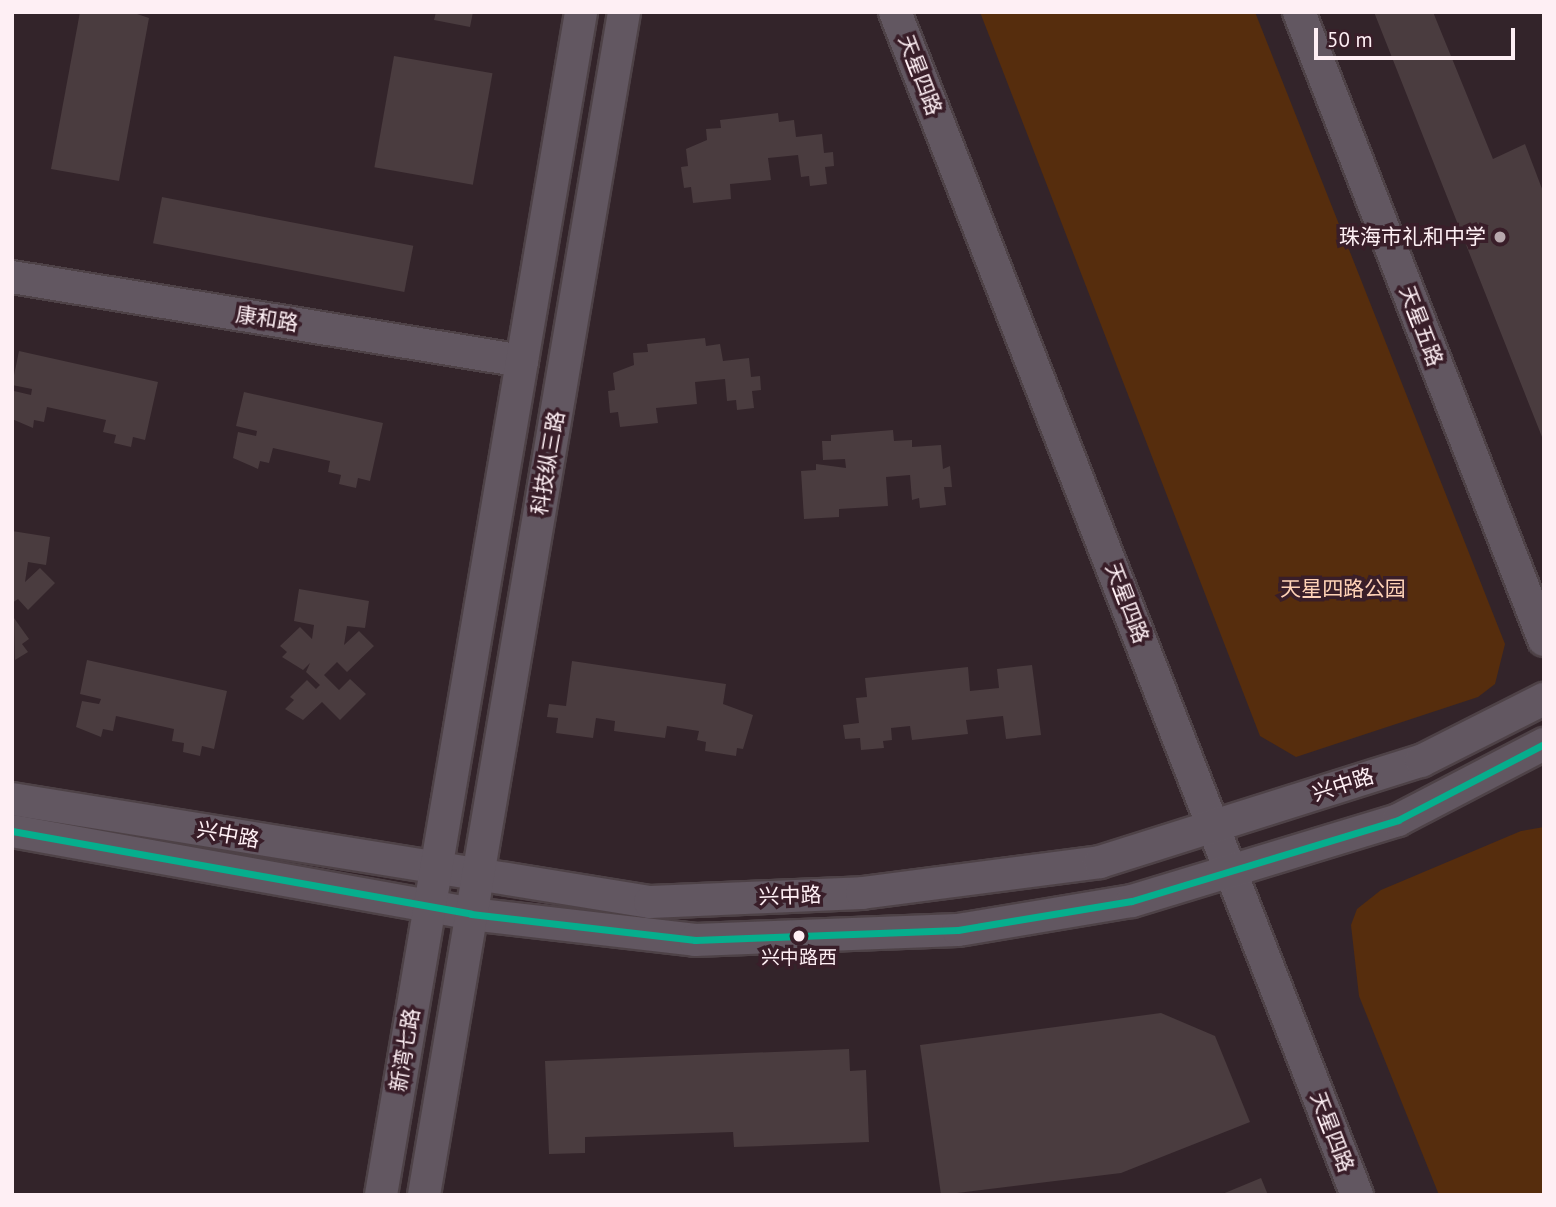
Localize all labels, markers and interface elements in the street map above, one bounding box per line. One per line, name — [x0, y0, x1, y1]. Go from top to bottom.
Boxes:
scale bar — [1318, 14, 1519, 58]
text: 50 m — [1327, 26, 1373, 53]
street label: 天星四路 — [893, 31, 947, 119]
place label: 珠海市礼和中学 — [1339, 224, 1486, 250]
marker: 珠海市礼和中学 — [1492, 229, 1508, 245]
street label: 天星五路 — [1394, 282, 1448, 370]
street label: 康和路 — [234, 302, 300, 336]
street label: 科技纵三路 — [526, 409, 570, 517]
street label: 天星四路 — [1100, 559, 1154, 647]
park label: 天星四路公园 — [1280, 576, 1406, 602]
street label: 兴中路 — [1309, 763, 1377, 807]
street label: 兴中路 — [195, 817, 261, 853]
street label: 兴中路 — [758, 882, 822, 910]
marker: 兴中路西 — [792, 929, 806, 943]
place label: 兴中路西 — [761, 947, 837, 969]
street label: 新湾七路 — [385, 1006, 425, 1094]
street label: 天星四路 — [1305, 1088, 1359, 1176]

